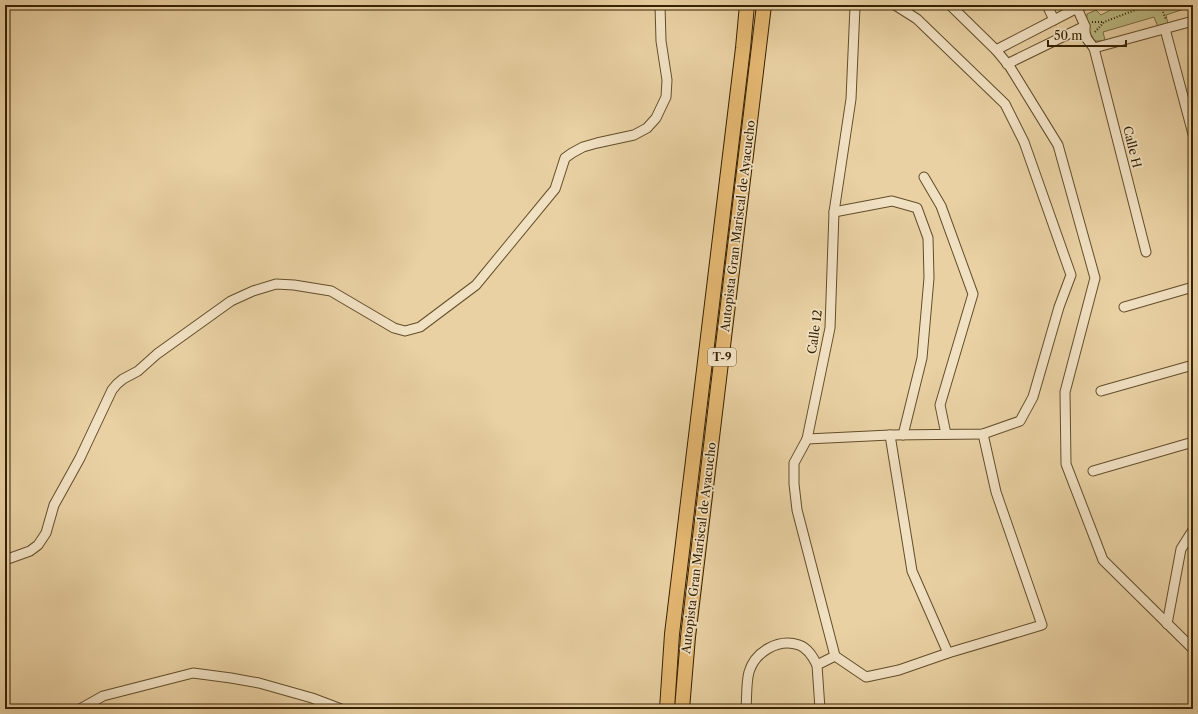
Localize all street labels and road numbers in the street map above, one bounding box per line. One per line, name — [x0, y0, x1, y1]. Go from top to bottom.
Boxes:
street label: Autopista Gran Mariscal de Ayacucho — [717, 119, 758, 334]
street label: Calle H — [1120, 124, 1145, 170]
street label: Calle 12 — [804, 309, 825, 355]
road number: T-9 — [708, 348, 736, 366]
street label: Autopista Gran Mariscal de Ayacucho — [678, 441, 719, 656]

